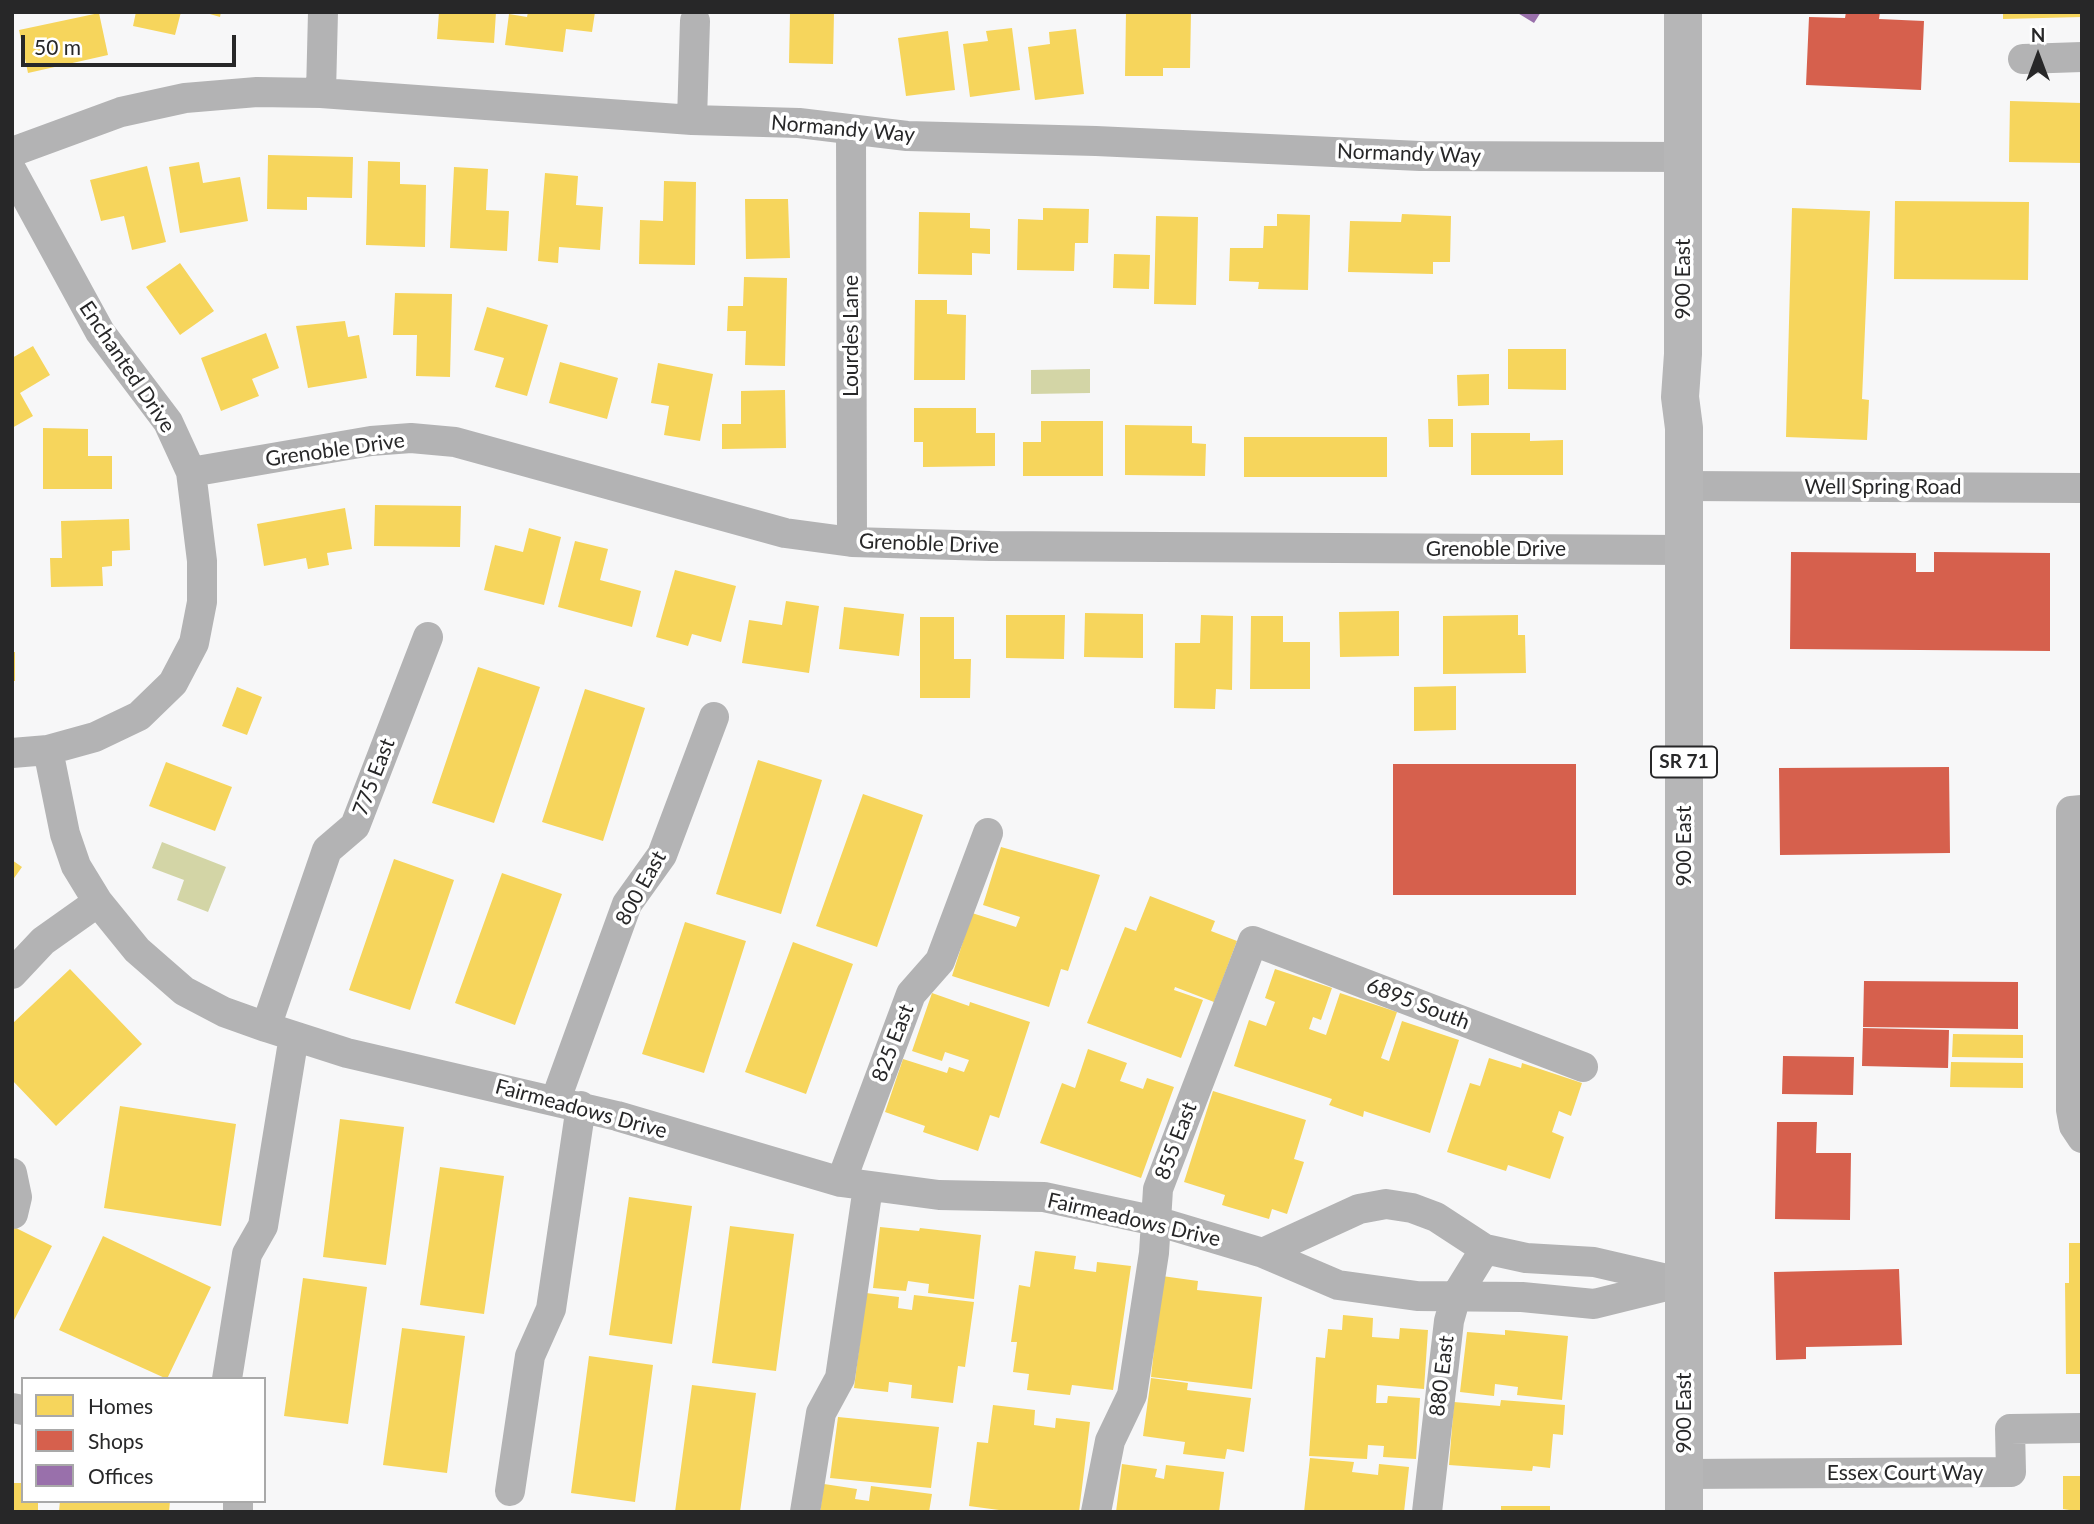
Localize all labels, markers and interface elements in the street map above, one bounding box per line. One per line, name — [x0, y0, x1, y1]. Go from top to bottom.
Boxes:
scale bar — [24, 21, 240, 65]
north arrow — [2003, 21, 2073, 91]
text: N — [2031, 23, 2045, 46]
text: 50 m — [34, 34, 81, 59]
street label: Normandy Way — [770, 110, 916, 148]
street label: Normandy Way — [1336, 139, 1482, 169]
street label: 900 East — [1670, 239, 1696, 319]
street label: Lourdes Lane — [838, 275, 864, 397]
street label: Enchanted Drive — [74, 297, 180, 437]
street label: Grenoble Drive — [264, 428, 406, 472]
street label: Well Spring Road — [1804, 474, 1962, 500]
street label: Grenoble Drive — [858, 529, 1000, 559]
street label: Grenoble Drive — [1426, 536, 1566, 562]
street label: 775 East — [348, 735, 400, 819]
road number: SR 71 — [1651, 747, 1717, 778]
street label: 900 East — [1671, 806, 1697, 886]
street label: 800 East — [610, 846, 672, 930]
street label: 6895 South — [1363, 973, 1473, 1035]
street label: 825 East — [867, 1001, 919, 1085]
street label: Fairmeadows Drive — [492, 1074, 670, 1144]
street label: 855 East — [1150, 1099, 1202, 1183]
street label: Fairmeadows Drive — [1045, 1188, 1223, 1252]
street label: 880 East — [1425, 1334, 1459, 1418]
street label: 900 East — [1671, 1373, 1697, 1453]
legend — [21, 1377, 266, 1503]
text: Homes — [88, 1393, 153, 1418]
text: Shops — [88, 1428, 144, 1453]
street label: Essex Court Way — [1827, 1460, 1983, 1486]
text: Offices — [88, 1463, 153, 1488]

